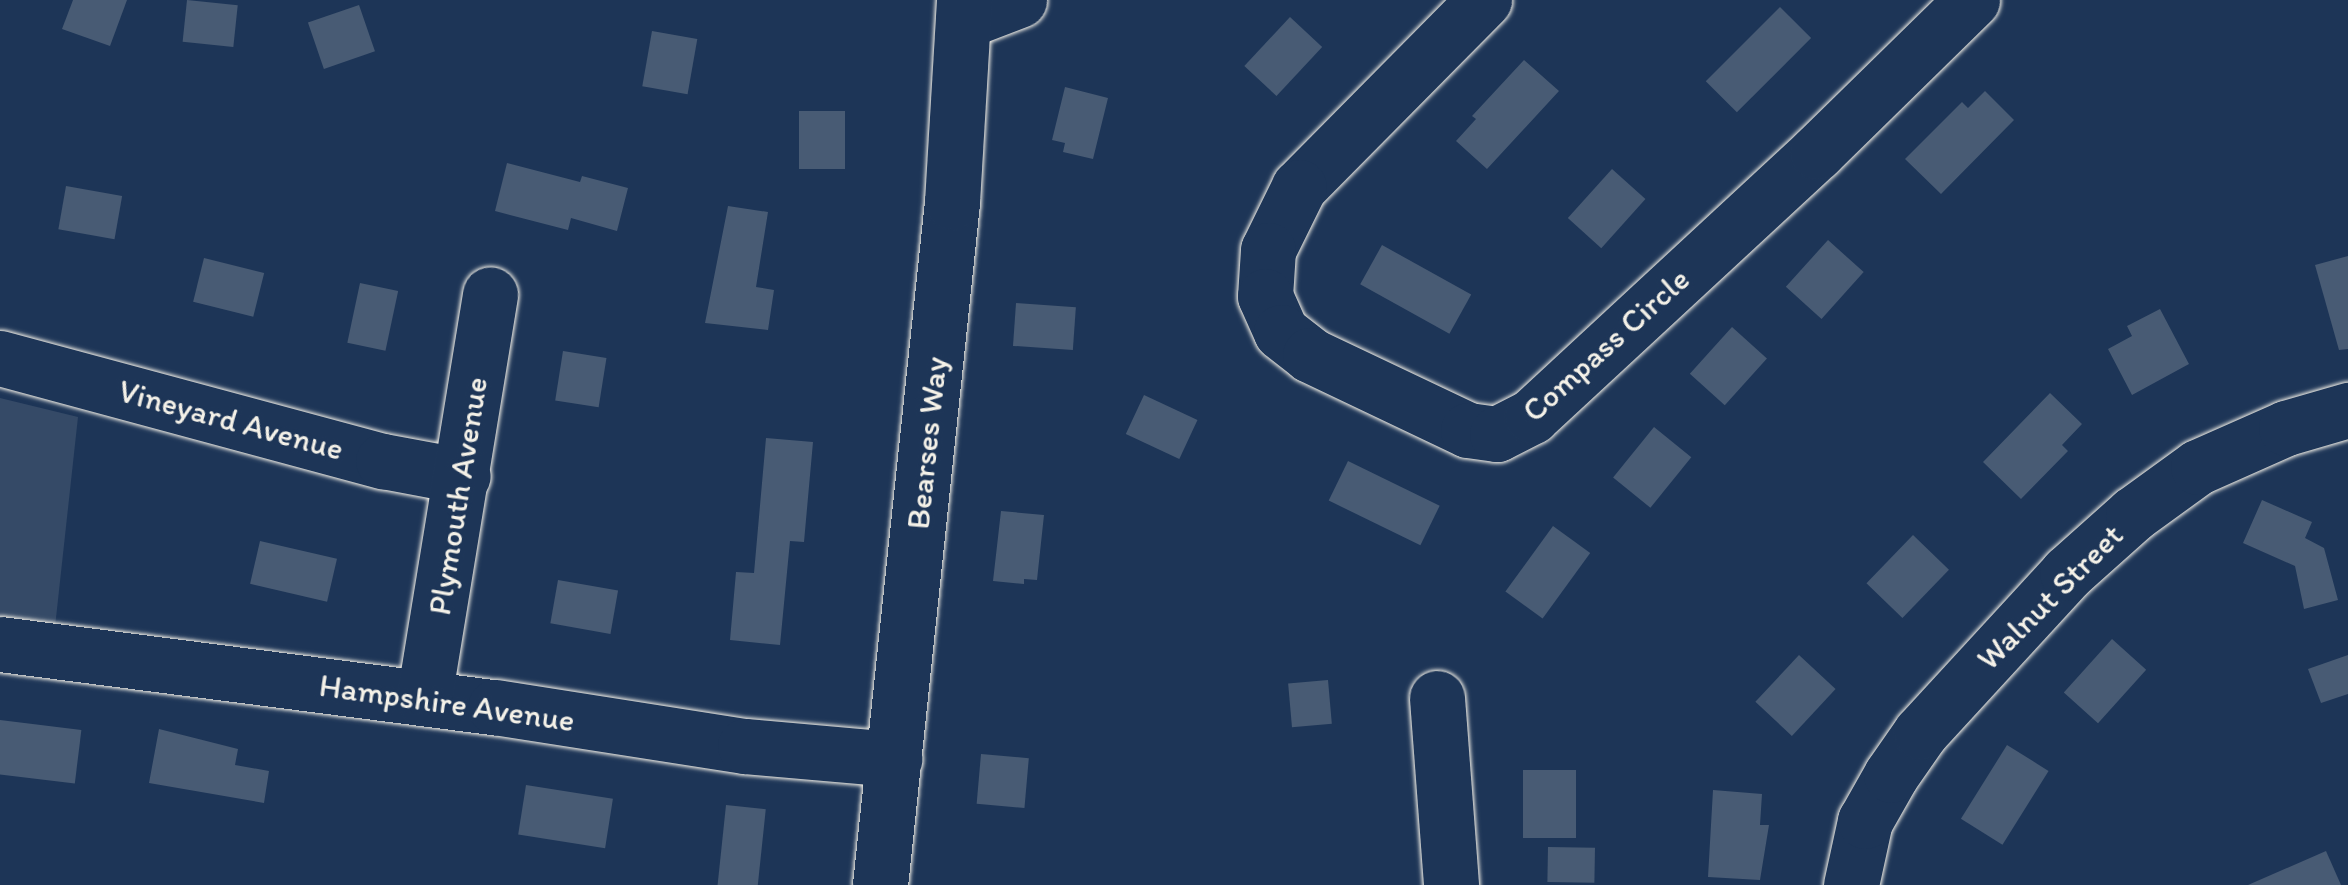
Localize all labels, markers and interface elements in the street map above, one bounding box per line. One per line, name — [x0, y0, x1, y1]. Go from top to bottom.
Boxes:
street label: Compass Circle — [1515, 260, 1697, 430]
street label: Bearses Way — [899, 355, 955, 531]
street label: Vineyard Avenue — [115, 372, 347, 468]
street label: Plymouth Avenue — [420, 375, 496, 617]
street label: Walnut Street — [1969, 516, 2131, 678]
street label: Hampshire Avenue — [318, 666, 576, 740]

